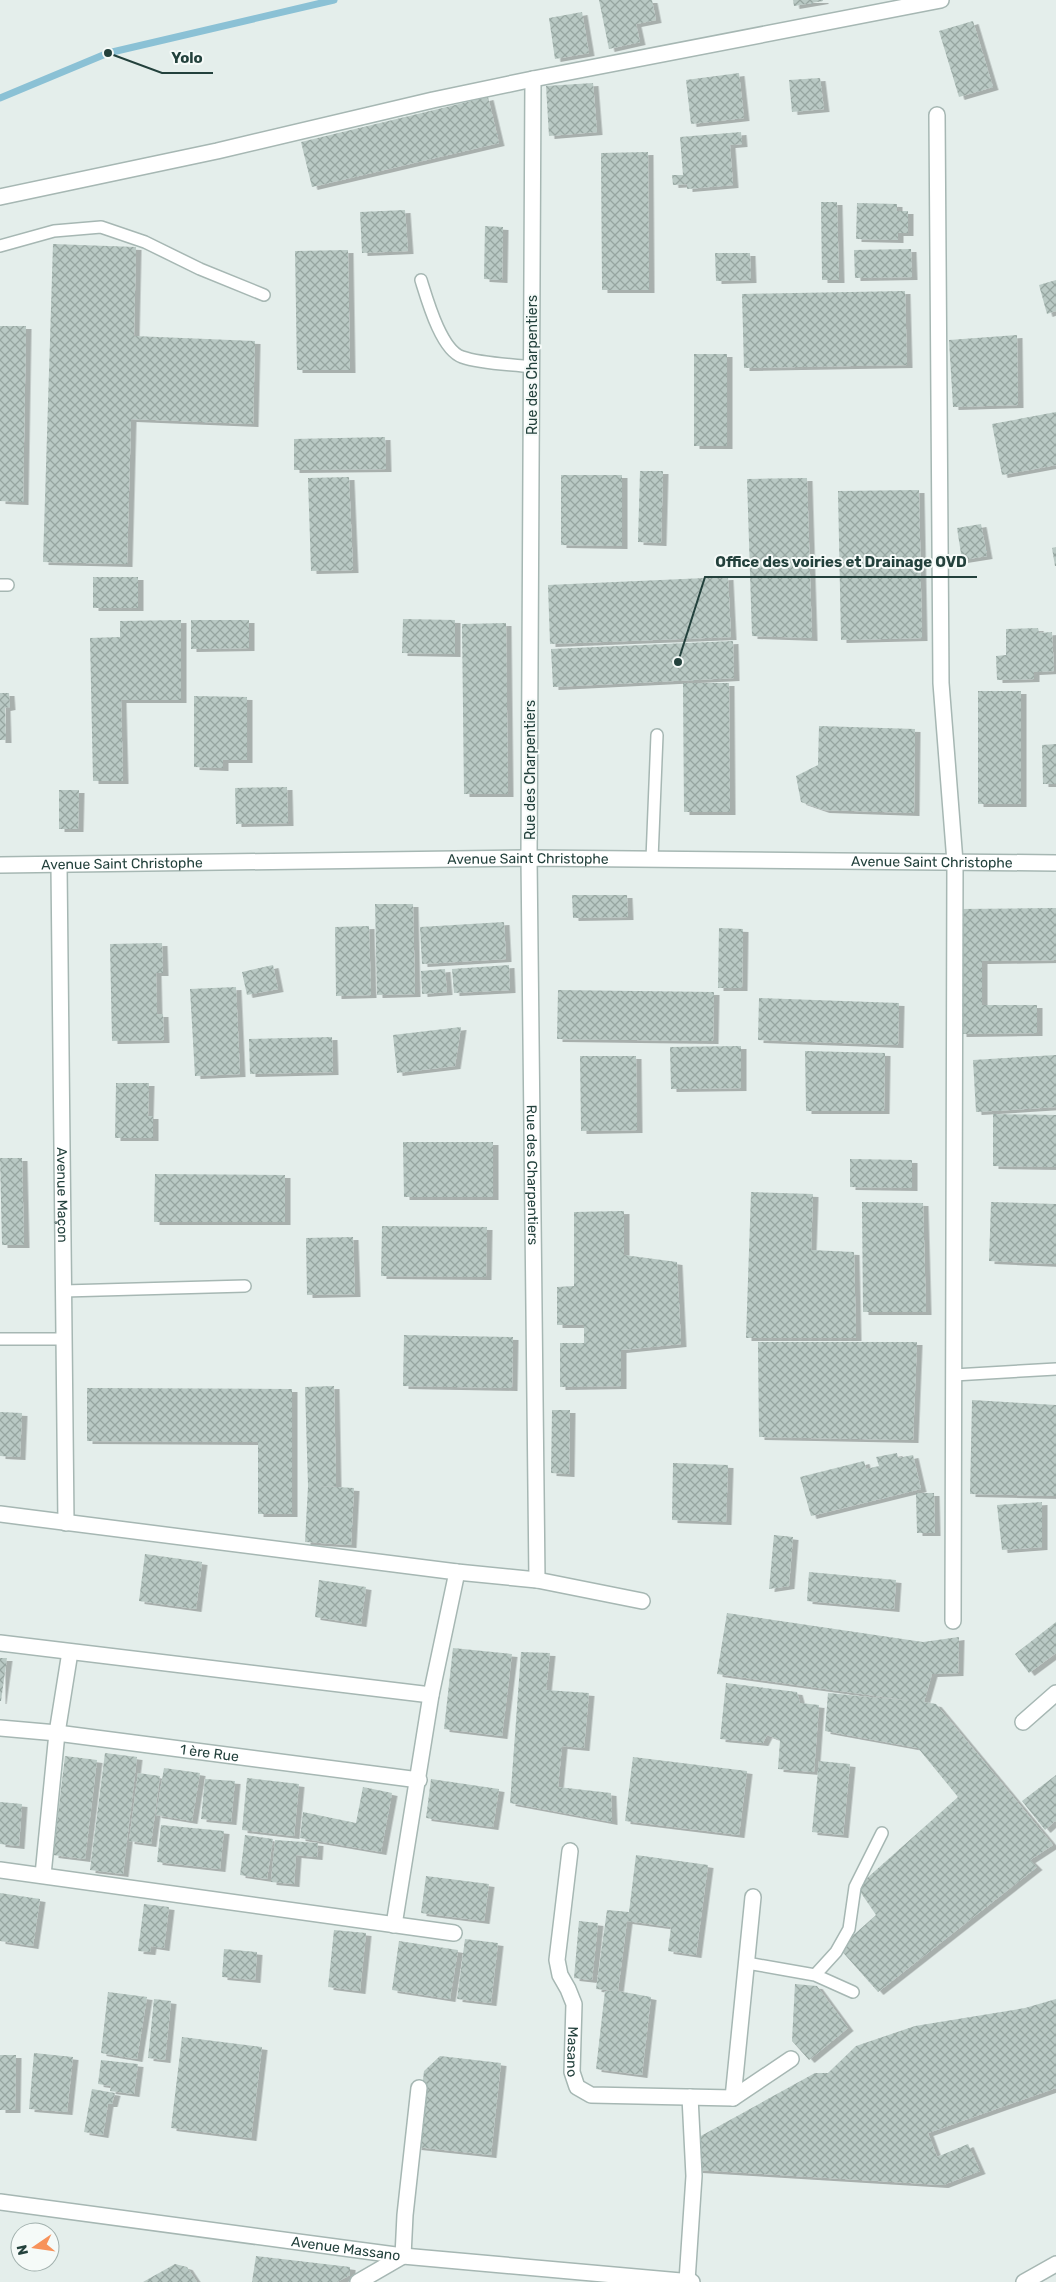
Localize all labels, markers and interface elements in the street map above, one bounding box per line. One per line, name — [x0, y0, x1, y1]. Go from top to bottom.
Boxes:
callout: Yolo — [162, 43, 213, 73]
text: Yolo — [171, 49, 203, 67]
street label: Rue des Charpentiers — [524, 295, 541, 435]
callout: Office des voiries et Drainage OVD — [705, 547, 977, 577]
text: Office des voiries et Drainage OVD — [715, 553, 967, 571]
street label: Rue des Charpentiers — [522, 700, 539, 840]
street label: Avenue Saint Christophe — [447, 850, 609, 868]
street label: Avenue Saint Christophe — [851, 853, 1013, 872]
street label: Avenue Saint Christophe — [41, 854, 203, 873]
street label: Rue des Charpentiers — [523, 1105, 541, 1245]
street label: Avenue Maçon — [53, 1147, 71, 1243]
street label: 1 ère Rue — [179, 1741, 240, 1766]
street label: Masano — [562, 2026, 581, 2079]
north arrow — [10, 2222, 60, 2272]
street label: Avenue Massano — [290, 2233, 401, 2265]
text: N — [13, 2243, 32, 2257]

